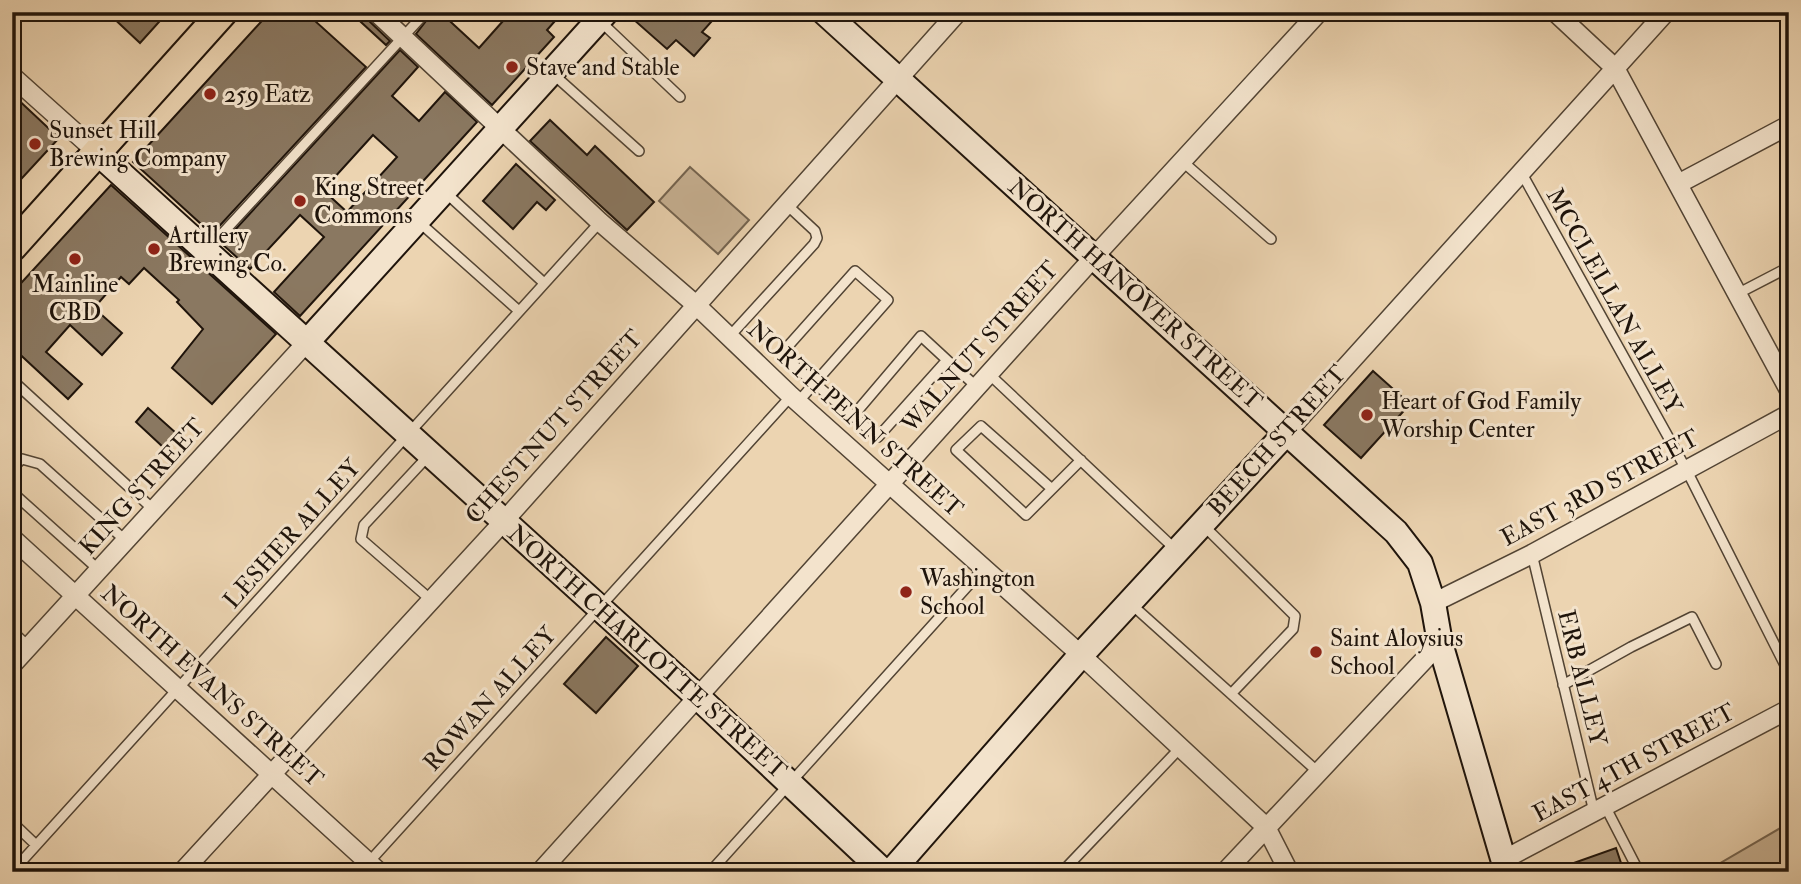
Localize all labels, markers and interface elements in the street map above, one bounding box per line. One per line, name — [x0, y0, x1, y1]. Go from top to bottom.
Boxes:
place label: Stave and Stable — [526, 52, 680, 83]
marker: Stave and Stable — [504, 59, 520, 75]
place label: 259 Eatz — [224, 79, 311, 110]
marker: 259 Eatz — [202, 86, 218, 102]
place label: Sunset Hill Brewing Company — [49, 115, 227, 174]
marker: Sunset Hill Brewing Company — [27, 136, 43, 152]
street label: NORTH HANOVER STREET — [1001, 171, 1269, 417]
place label: King Street Commons — [314, 172, 424, 231]
street label: MCCLELLAN ALLEY — [1539, 183, 1689, 420]
marker: King Street Commons — [292, 193, 308, 209]
place label: Artillery Brewing Co. — [167, 220, 287, 279]
marker: Artillery Brewing Co. — [146, 241, 162, 257]
marker: Mainline CBD — [67, 251, 83, 267]
street label: WALNUT STREET — [894, 254, 1066, 440]
place label: Mainline CBD — [32, 269, 118, 328]
street label: NORTH PENN STREET — [741, 314, 969, 524]
street label: CHESTNUT STREET — [459, 323, 650, 531]
street label: BEECH STREET — [1201, 359, 1353, 523]
place label: Heart of God Family Worship Center — [1380, 386, 1581, 445]
marker: Heart of God Family Worship Center — [1359, 407, 1375, 423]
street label: KING STREET — [72, 412, 212, 562]
street label: EAST 3RD STREET — [1495, 422, 1705, 553]
street label: LESHER ALLEY — [217, 452, 368, 615]
street label: NORTH CHARLOTTE STREET — [501, 518, 793, 786]
place label: Washington School — [919, 563, 1035, 622]
street label: NORTH EVANS STREET — [94, 578, 330, 794]
marker: Washington School — [898, 584, 914, 600]
street label: ERB ALLEY — [1550, 607, 1614, 750]
street label: ROWAN ALLEY — [417, 620, 563, 778]
place label: Saint Aloysius School — [1330, 623, 1463, 682]
marker: Saint Aloysius School — [1308, 644, 1324, 660]
street label: EAST 4TH STREET — [1527, 696, 1741, 829]

